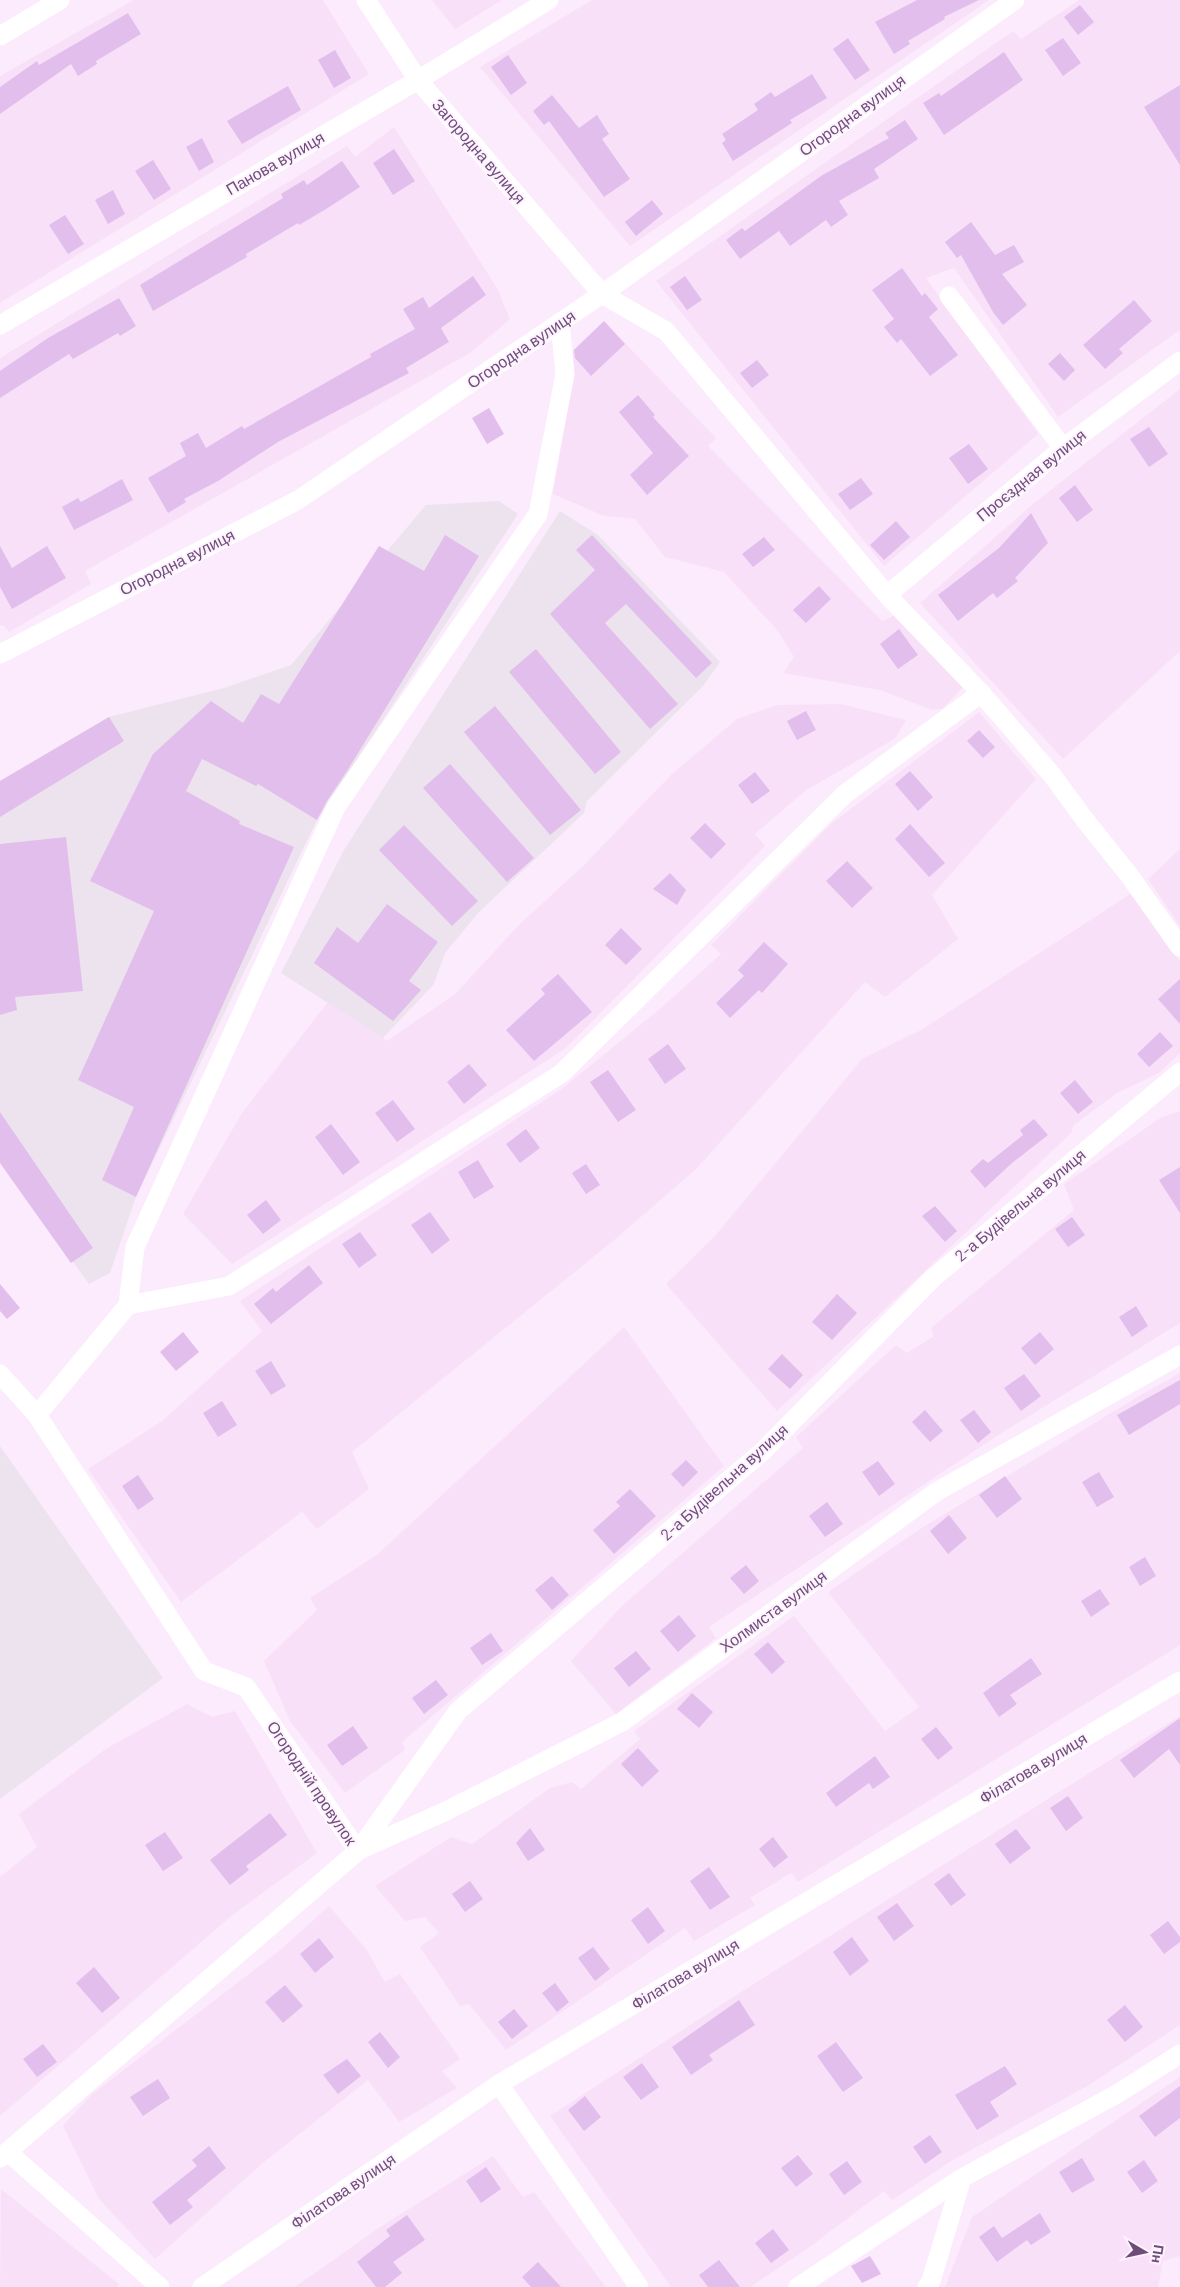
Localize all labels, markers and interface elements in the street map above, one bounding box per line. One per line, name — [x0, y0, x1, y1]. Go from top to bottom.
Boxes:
street label: Огородна вулиця — [795, 70, 908, 159]
street label: Загородна вулиця — [429, 94, 530, 207]
street label: Панова вулиця — [222, 127, 327, 198]
street label: Огородна вулиця — [463, 305, 578, 392]
street label: Проєздная вулиця — [972, 425, 1089, 525]
street label: Огородна вулиця — [116, 524, 237, 599]
street label: 2-а Будівельна вулиця — [950, 1144, 1089, 1265]
street label: 2-а Будівельна вулиця — [656, 1419, 791, 1544]
street label: Холмиста вулиця — [716, 1565, 830, 1656]
street label: Огородній провулок — [264, 1717, 362, 1849]
street label: Філатова вулиця — [976, 1728, 1090, 1807]
street label: Філатова вулиця — [628, 1934, 742, 2013]
street label: Філатова вулиця — [287, 2149, 399, 2233]
north arrow — [1120, 2227, 1170, 2277]
text: Пн — [1148, 2244, 1168, 2265]

